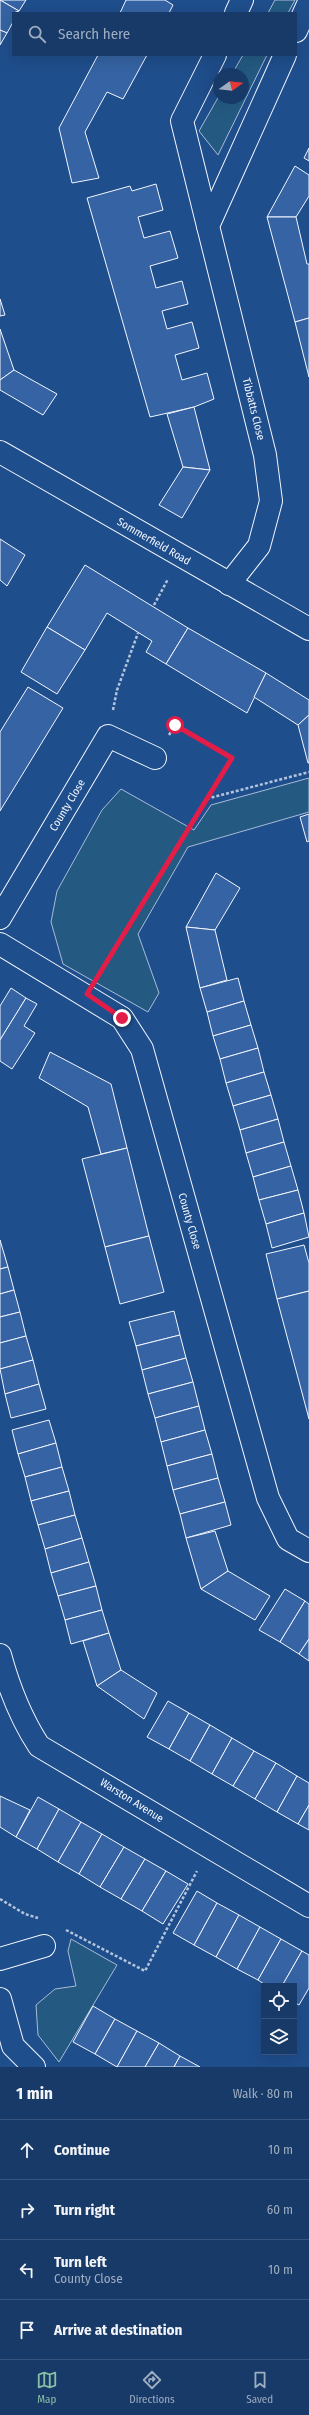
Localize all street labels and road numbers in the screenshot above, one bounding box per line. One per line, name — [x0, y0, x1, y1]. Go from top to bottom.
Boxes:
street label: Tibbatts Close — [240, 377, 268, 442]
street label: Sommerfield Road — [115, 515, 193, 568]
street label: County Close — [47, 777, 88, 833]
street label: County Close — [175, 1191, 204, 1251]
street label: Warston Avenue — [98, 1776, 166, 1825]

